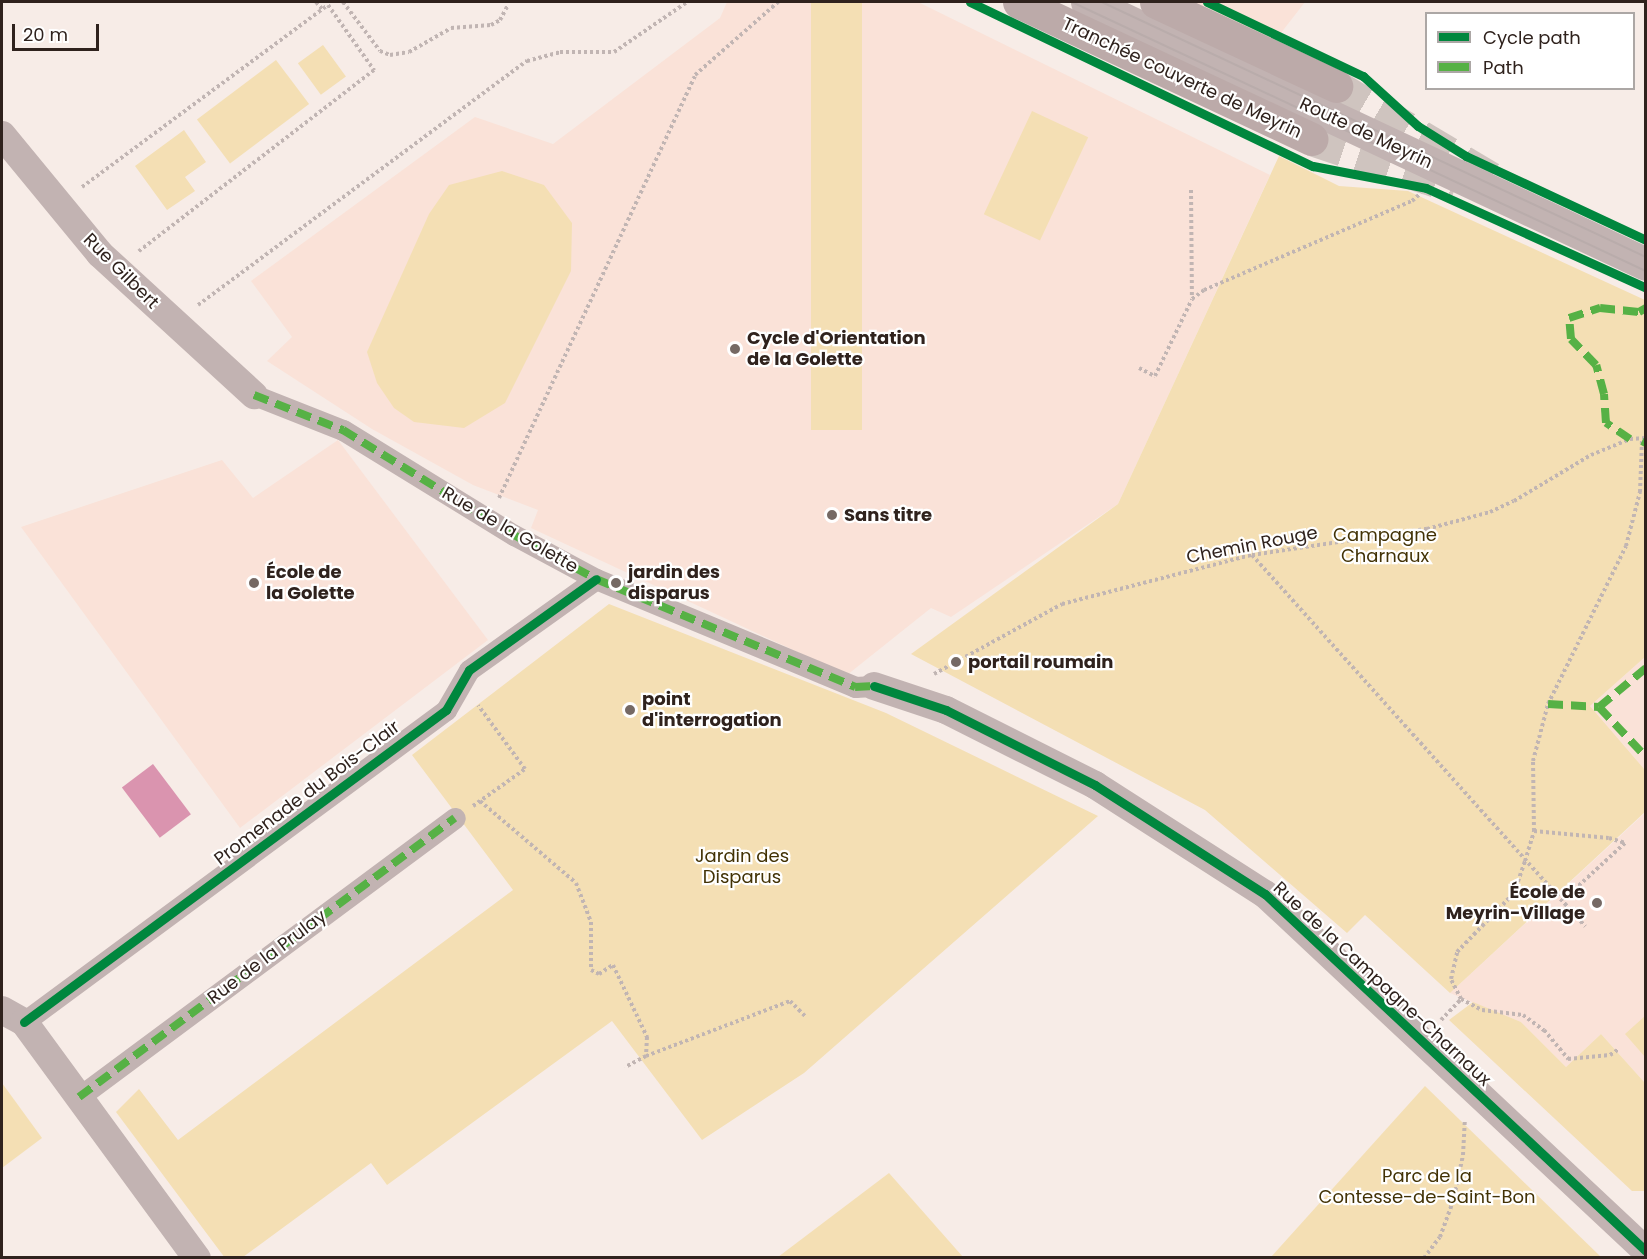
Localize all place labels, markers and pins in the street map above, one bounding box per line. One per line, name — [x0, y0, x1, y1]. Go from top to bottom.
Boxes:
place label: Cycle d'Orientation de la Golette — [747, 328, 926, 370]
marker: Cycle d'Orientation de la Golette — [728, 342, 742, 356]
place label: Sans titre — [844, 504, 932, 526]
marker: Sans titre — [825, 508, 839, 522]
place label: École de la Golette — [266, 562, 355, 604]
place label: jardin des disparus — [628, 562, 720, 604]
marker: École de la Golette — [247, 576, 261, 590]
marker: jardin des disparus — [609, 576, 623, 590]
place label: portail roumain — [968, 651, 1113, 673]
marker: portail roumain — [949, 655, 963, 669]
place label: point d'interrogation — [642, 689, 782, 732]
marker: point d'interrogation — [623, 703, 637, 717]
place label: École de Meyrin-Village — [1446, 882, 1585, 924]
marker: École de Meyrin-Village — [1590, 896, 1604, 910]

